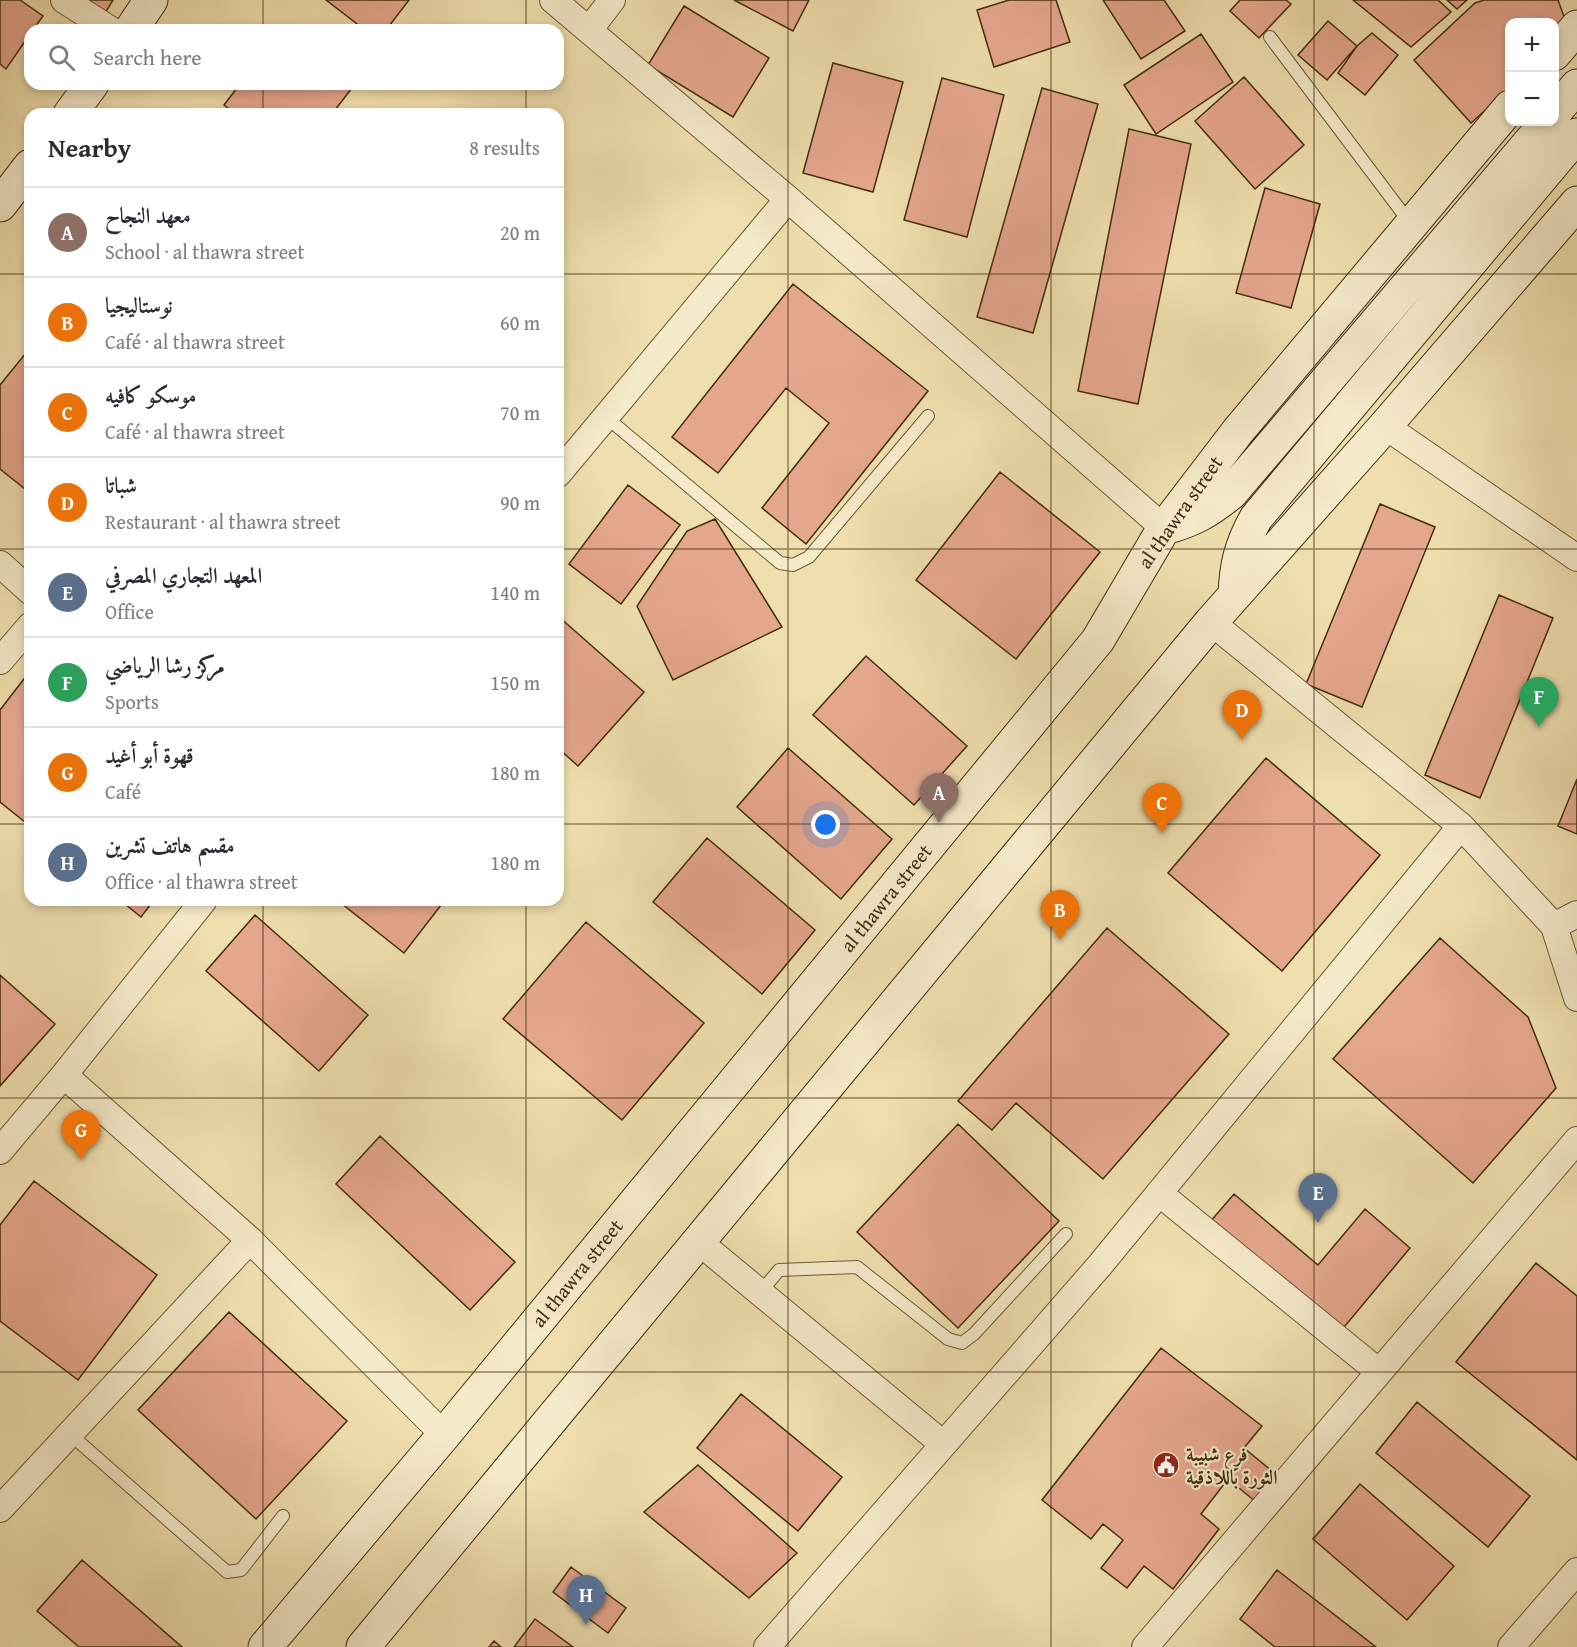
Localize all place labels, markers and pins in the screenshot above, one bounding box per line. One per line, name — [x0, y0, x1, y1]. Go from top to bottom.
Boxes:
pin: F — [1520, 678, 1558, 727]
pin: D — [1222, 690, 1262, 740]
pin: A — [920, 774, 958, 823]
pin: C — [1142, 784, 1182, 833]
pin: B — [1040, 890, 1080, 940]
pin: G — [62, 1110, 100, 1160]
pin: E — [1298, 1174, 1338, 1223]
place label: فرع شبيبة الثورة باللاذقية — [1186, 1439, 1278, 1491]
public building icon: فرع شبيبة الثورة باللاذقية — [1151, 1450, 1181, 1480]
pin: H — [566, 1576, 606, 1625]

